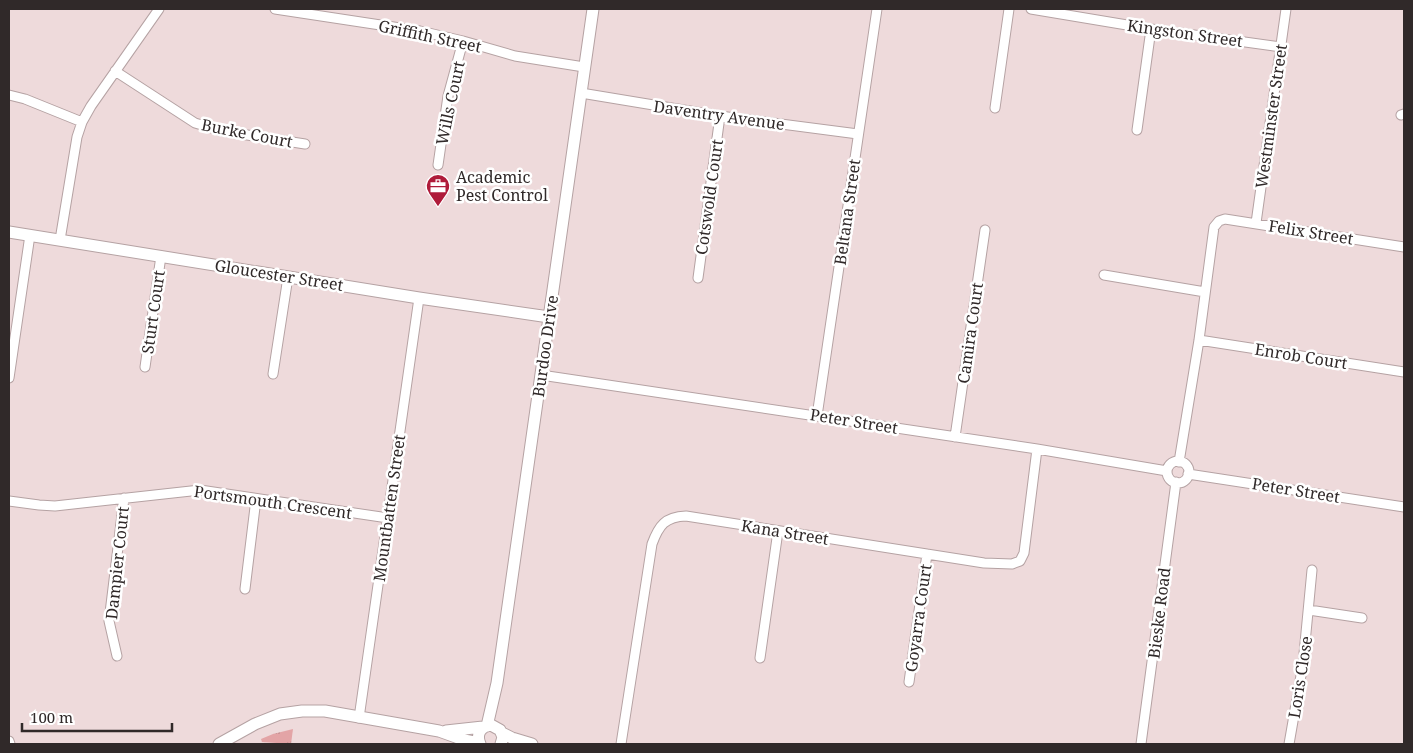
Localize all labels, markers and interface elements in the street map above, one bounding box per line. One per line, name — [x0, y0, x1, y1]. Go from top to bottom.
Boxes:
street label: Griffith Street — [377, 14, 484, 58]
street label: Kingston Street — [1126, 14, 1245, 52]
street label: Westminster Street — [1250, 42, 1292, 190]
street label: Wills Court — [430, 59, 470, 147]
street label: Daventry Avenue — [652, 95, 786, 135]
street label: Burke Court — [200, 113, 295, 153]
street label: Cotswold Court — [690, 138, 728, 256]
street label: Beltana Street — [829, 157, 865, 266]
place label: Academic Pest Control — [456, 166, 548, 206]
office icon: Academic Pest Control — [425, 173, 451, 207]
street label: Felix Street — [1267, 214, 1355, 250]
street label: Gloucester Street — [213, 254, 345, 296]
street label: Sturt Court — [136, 268, 170, 355]
street label: Camira Court — [952, 281, 988, 385]
street label: Burdoo Drive — [527, 294, 563, 398]
street label: Enrob Court — [1253, 338, 1349, 374]
street label: Peter Street — [808, 403, 900, 439]
street label: Mountbatten Street — [368, 433, 410, 583]
street label: Peter Street — [1250, 472, 1342, 508]
street label: Portsmouth Crescent — [193, 480, 354, 524]
street label: Dampier Court — [100, 505, 134, 621]
street label: Kana Street — [740, 514, 831, 550]
street label: Goyarra Court — [900, 562, 937, 673]
street label: Bieske Road — [1142, 566, 1176, 660]
street label: Loris Close — [1283, 634, 1317, 720]
scale bar — [22, 700, 172, 732]
text: 100 m — [30, 707, 73, 727]

